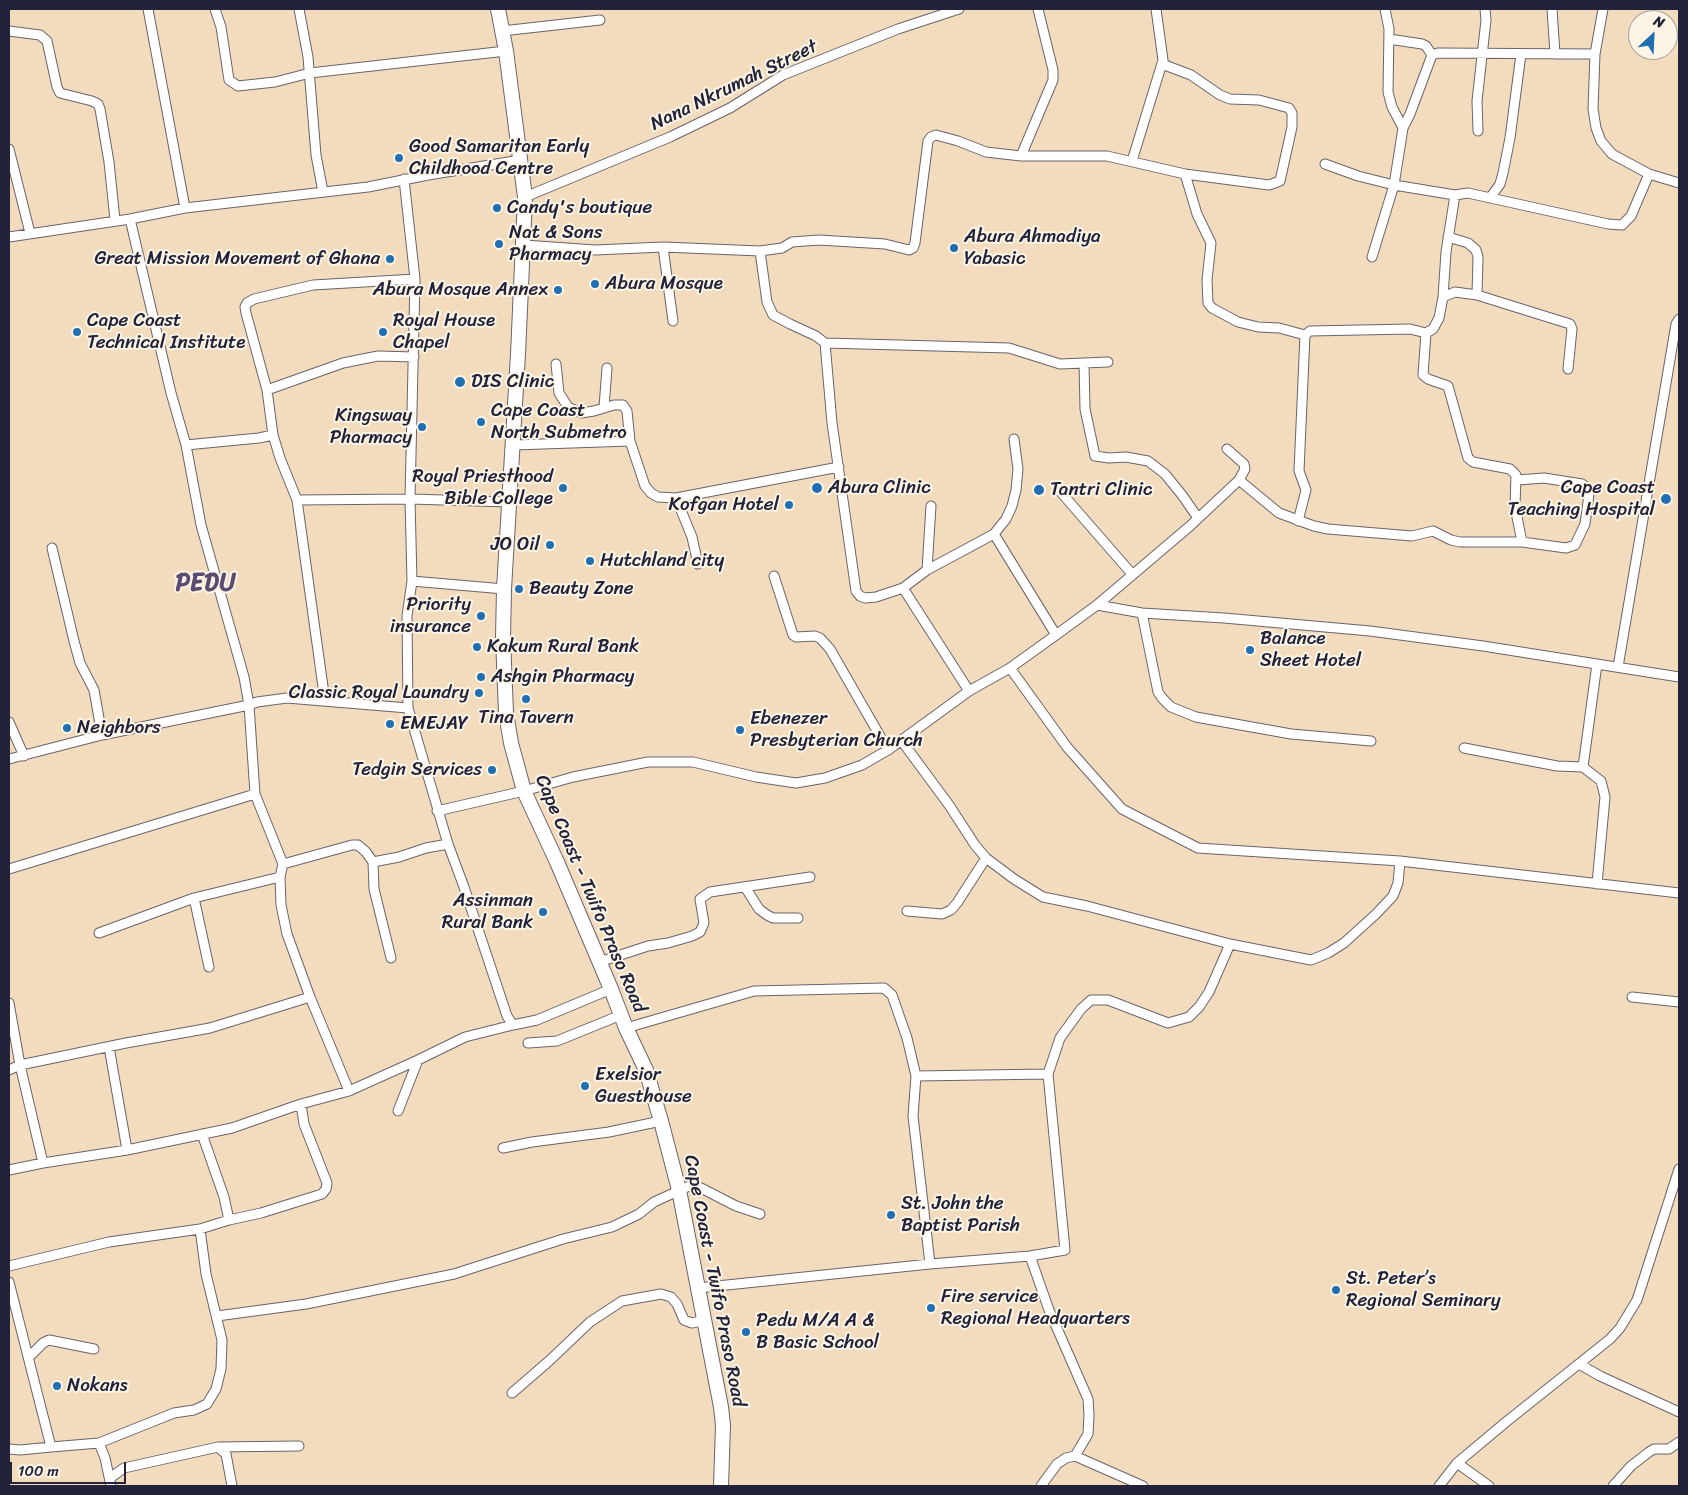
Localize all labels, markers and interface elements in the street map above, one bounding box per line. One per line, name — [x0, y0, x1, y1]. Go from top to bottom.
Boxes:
text: N — [1649, 8, 1669, 35]
north arrow — [1628, 10, 1678, 60]
street label: Nana Nkrumah Street — [647, 36, 821, 136]
place label: Good Samaritan Early Childhood Centre — [409, 136, 589, 180]
marker: Good Samaritan Early Childhood Centre — [393, 152, 405, 164]
place label: Candy's boutique — [507, 197, 652, 219]
marker: Candy's boutique — [491, 202, 503, 214]
place label: Nat & Sons Pharmacy — [509, 222, 602, 266]
place label: Abura Ahmadiya Yabasic — [964, 226, 1101, 270]
marker: Nat & Sons Pharmacy — [493, 238, 505, 250]
marker: Abura Ahmadiya Yabasic — [948, 242, 960, 254]
place label: Great Mission Movement of Ghana — [95, 248, 380, 270]
marker: Great Mission Movement of Ghana — [384, 253, 396, 265]
place label: Abura Mosque — [605, 273, 723, 295]
marker: Abura Mosque — [589, 278, 601, 290]
place label: Abura Mosque Annex — [373, 279, 548, 301]
marker: Abura Mosque Annex — [552, 284, 564, 296]
place label: Cape Coast Technical Institute — [87, 310, 245, 354]
place label: Royal House Chapel — [393, 310, 495, 354]
marker: Cape Coast Technical Institute — [71, 326, 83, 338]
marker: Royal House Chapel — [377, 326, 389, 338]
place label: DIS Clinic — [471, 371, 554, 393]
marker: DIS Clinic — [453, 375, 467, 389]
place label: Cape Coast North Submetro — [491, 400, 627, 444]
place label: Kingsway Pharmacy — [330, 405, 412, 449]
marker: Cape Coast North Submetro — [475, 416, 487, 428]
marker: Kingsway Pharmacy — [416, 421, 428, 433]
place label: Royal Priesthood Bible College — [412, 466, 553, 510]
place label: Abura Clinic — [828, 477, 931, 499]
place label: Cape Coast Teaching Hospital — [1508, 477, 1655, 521]
place label: Tantri Clinic — [1050, 479, 1152, 501]
marker: Abura Clinic — [810, 481, 824, 495]
marker: Royal Priesthood Bible College — [557, 482, 569, 494]
marker: Tantri Clinic — [1032, 483, 1046, 497]
marker: Cape Coast Teaching Hospital — [1659, 492, 1673, 506]
place label: Kofgan Hotel — [668, 494, 779, 516]
marker: Kofgan Hotel — [783, 499, 795, 511]
place label: JO Oil — [491, 534, 540, 556]
marker: JO Oil — [544, 539, 556, 551]
place label: Hutchland city — [600, 550, 724, 572]
marker: Hutchland city — [584, 555, 596, 567]
district label: PEDU — [175, 570, 237, 598]
place label: Beauty Zone — [529, 578, 634, 600]
marker: Beauty Zone — [513, 583, 525, 595]
place label: Priority insurance — [390, 594, 471, 638]
marker: Priority insurance — [475, 610, 487, 622]
place label: Balance Sheet Hotel — [1260, 628, 1361, 672]
place label: Kakum Rural Bank — [487, 636, 639, 658]
marker: Kakum Rural Bank — [471, 641, 483, 653]
marker: Balance Sheet Hotel — [1244, 644, 1256, 656]
place label: Ashgin Pharmacy — [491, 666, 634, 688]
marker: Ashgin Pharmacy — [475, 671, 487, 683]
place label: Classic Royal Laundry — [289, 682, 469, 704]
marker: Classic Royal Laundry — [473, 687, 485, 699]
marker: Tina Tavern — [520, 693, 532, 705]
place label: Tina Tavern — [478, 707, 574, 729]
place label: Ebenezer Presbyterian Church — [750, 708, 923, 752]
place label: EMEJAY — [400, 713, 468, 735]
place label: Neighbors — [77, 717, 161, 739]
marker: EMEJAY — [384, 718, 396, 730]
marker: Neighbors — [61, 722, 73, 734]
marker: Ebenezer Presbyterian Church — [734, 724, 746, 736]
place label: Tedgin Services — [352, 759, 482, 781]
marker: Tedgin Services — [486, 764, 498, 776]
street label: Cape Coast - Twifo Praso Road — [530, 772, 650, 1016]
place label: Assinman Rural Bank — [442, 890, 533, 934]
marker: Assinman Rural Bank — [537, 906, 549, 918]
place label: Exelsior Guesthouse — [595, 1064, 692, 1108]
marker: Exelsior Guesthouse — [579, 1080, 591, 1092]
street label: Cape Coast - Twifo Praso Road — [678, 1153, 750, 1409]
place label: St. John the Baptist Parish — [901, 1193, 1020, 1237]
marker: St. John the Baptist Parish — [885, 1209, 897, 1221]
place label: St. Peter’s Regional Seminary — [1346, 1268, 1501, 1312]
marker: St. Peter’s Regional Seminary — [1330, 1284, 1342, 1296]
place label: Fire service Regional Headquarters — [941, 1286, 1130, 1330]
marker: Fire service Regional Headquarters — [925, 1302, 937, 1314]
place label: Pedu M/A A & B Basic School — [756, 1310, 879, 1354]
marker: Pedu M/A A & B Basic School — [740, 1326, 752, 1338]
place label: Nokans — [67, 1375, 127, 1397]
marker: Nokans — [51, 1380, 63, 1392]
scale bar — [12, 1452, 129, 1484]
text: 100 m — [18, 1458, 59, 1484]

